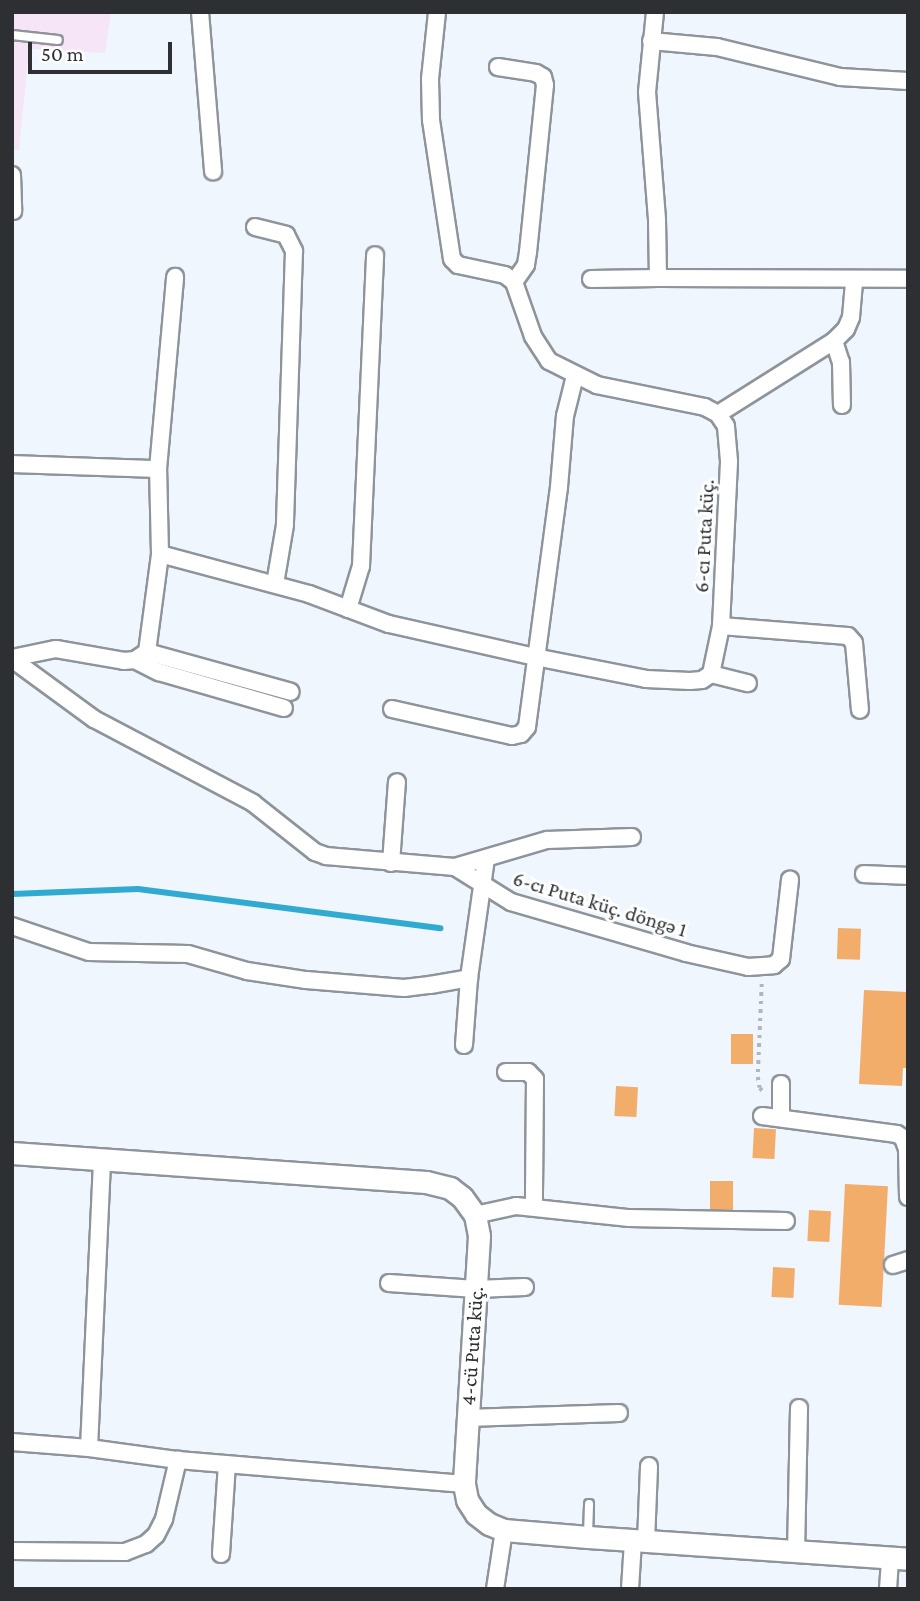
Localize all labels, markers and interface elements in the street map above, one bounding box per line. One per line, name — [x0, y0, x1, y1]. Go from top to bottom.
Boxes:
scale bar — [32, 28, 175, 72]
text: 50 m — [41, 42, 84, 66]
street label: 6-cı Puta küç. — [688, 479, 720, 593]
street label: 6-cı Puta küç. döngə 1 — [510, 866, 690, 942]
street label: 4-cü Puta küç. — [455, 1286, 489, 1406]

